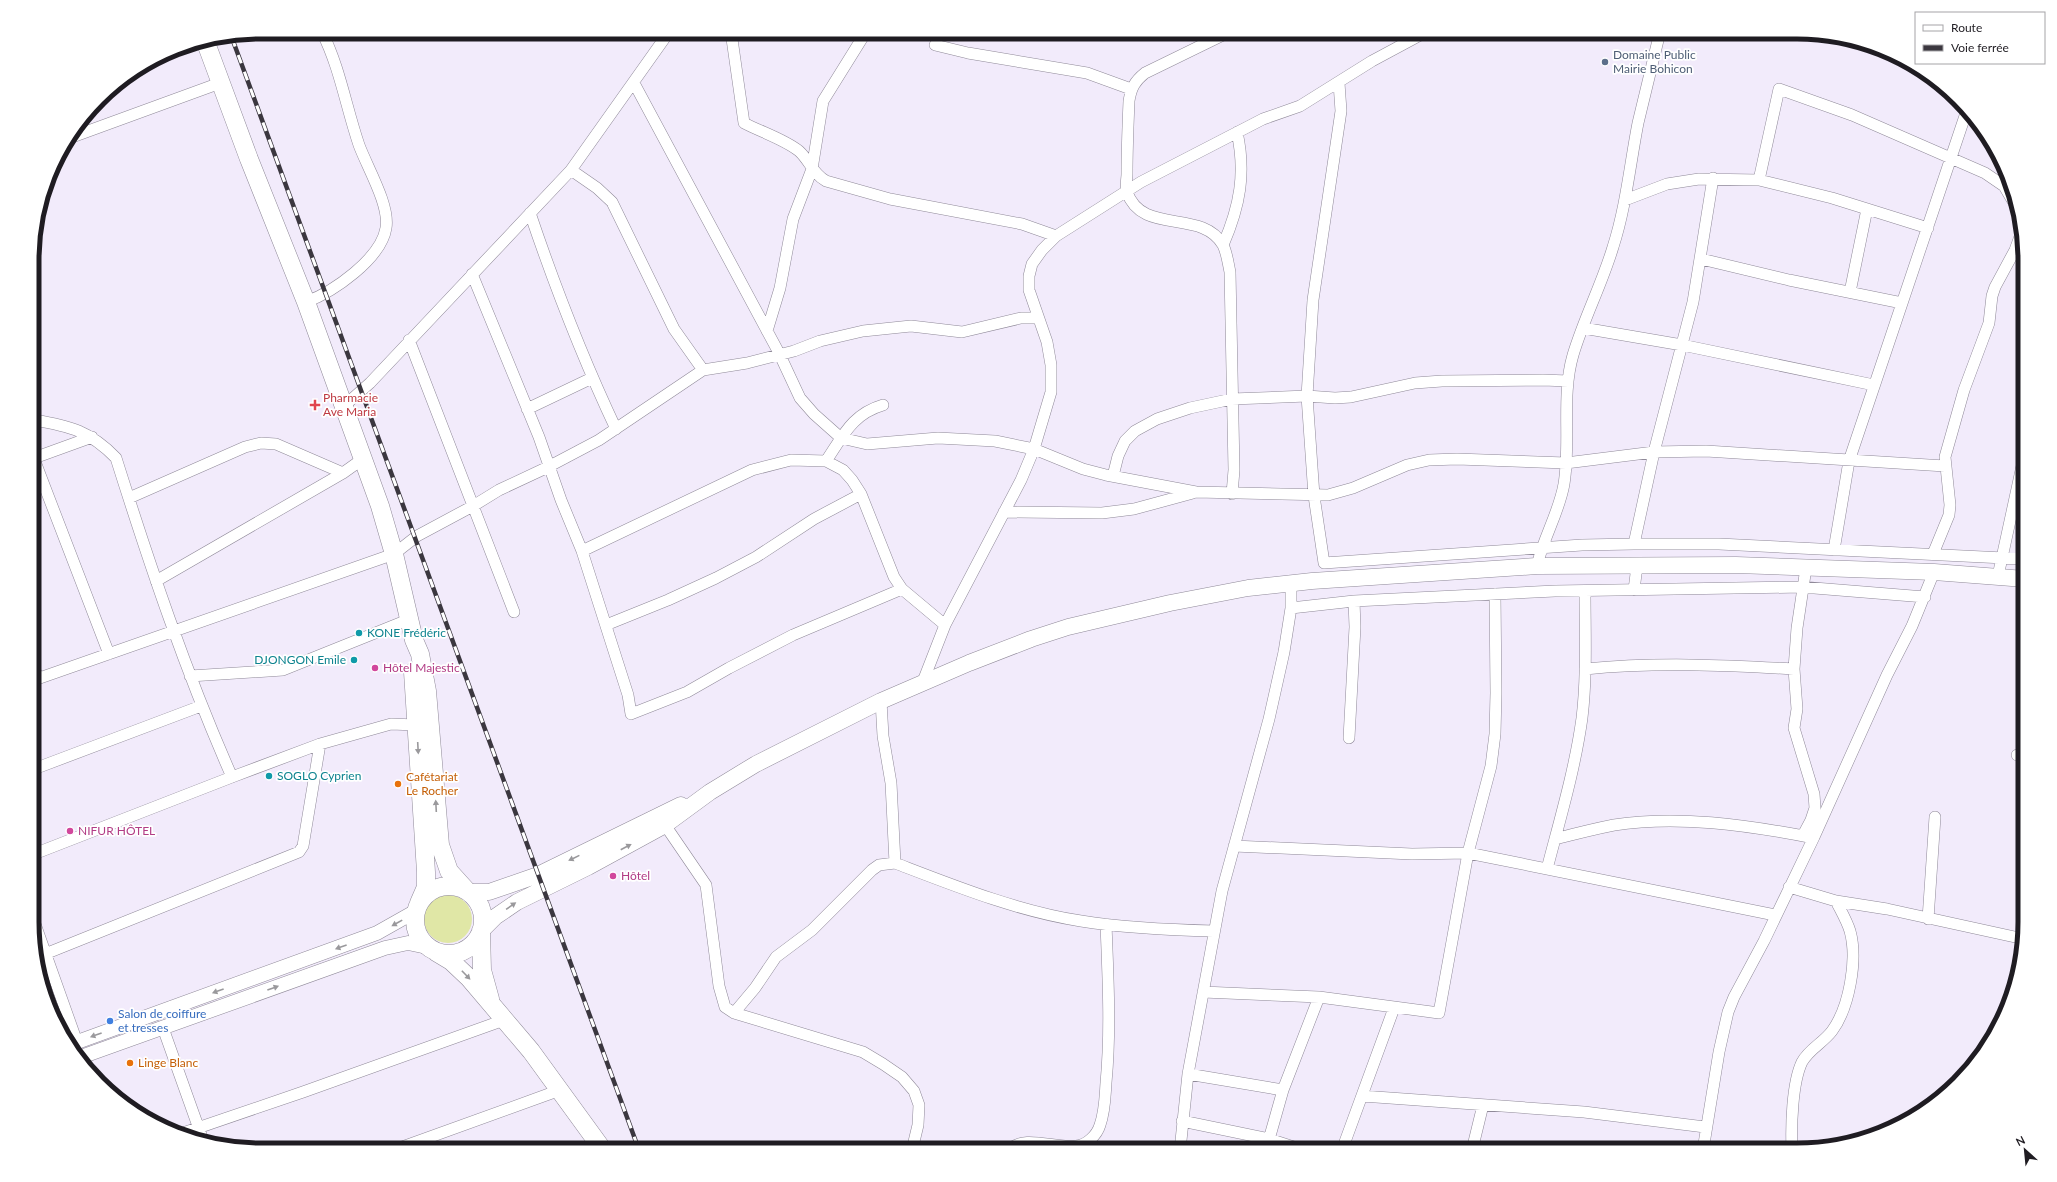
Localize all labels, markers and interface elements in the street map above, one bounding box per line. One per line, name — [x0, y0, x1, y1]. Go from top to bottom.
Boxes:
legend — [1915, 12, 2045, 64]
text: Route — [1951, 20, 1982, 35]
text: Voie ferrée — [1951, 40, 2009, 55]
place label: Domaine Public Mairie Bohicon — [1613, 47, 1696, 76]
marker: Domaine Public Mairie Bohicon — [1600, 57, 1610, 67]
place label: Pharmacie Ave Maria — [323, 390, 378, 419]
marker: Pharmacie Ave Maria — [310, 400, 320, 410]
place label: KONE Frédéric — [367, 625, 446, 640]
marker: KONE Frédéric — [354, 628, 364, 638]
place label: DJONGON Emile — [254, 652, 346, 667]
marker: DJONGON Emile — [349, 655, 359, 665]
place label: Hôtel Majestic — [383, 660, 460, 675]
marker: Hôtel Majestic — [370, 663, 380, 673]
one-way arrow — [414, 742, 421, 754]
place label: SOGLO Cyprien — [277, 768, 361, 783]
place label: Cafétariat Le Rocher — [406, 769, 459, 798]
marker: SOGLO Cyprien — [264, 771, 274, 781]
marker: Cafétariat Le Rocher — [393, 779, 403, 789]
one-way arrow — [432, 800, 439, 812]
place label: NIFUR HÔTEL — [78, 823, 155, 838]
marker: NIFUR HÔTEL — [65, 826, 75, 836]
one-way arrow — [621, 843, 632, 850]
one-way arrow — [568, 855, 580, 861]
place label: Hôtel — [621, 868, 650, 883]
marker: Hôtel — [608, 871, 618, 881]
one-way arrow — [506, 902, 516, 910]
one-way arrow — [391, 919, 403, 926]
one-way arrow — [334, 944, 346, 950]
one-way arrow — [462, 970, 471, 980]
one-way arrow — [267, 985, 279, 991]
one-way arrow — [212, 988, 224, 994]
place label: Salon de coiffure et tresses — [118, 1006, 206, 1035]
marker: Salon de coiffure et tresses — [105, 1016, 115, 1026]
one-way arrow — [90, 1033, 102, 1039]
place label: Linge Blanc — [138, 1055, 198, 1070]
marker: Linge Blanc — [125, 1058, 135, 1068]
north arrow — [2005, 1130, 2045, 1170]
text: N — [2014, 1133, 2027, 1148]

